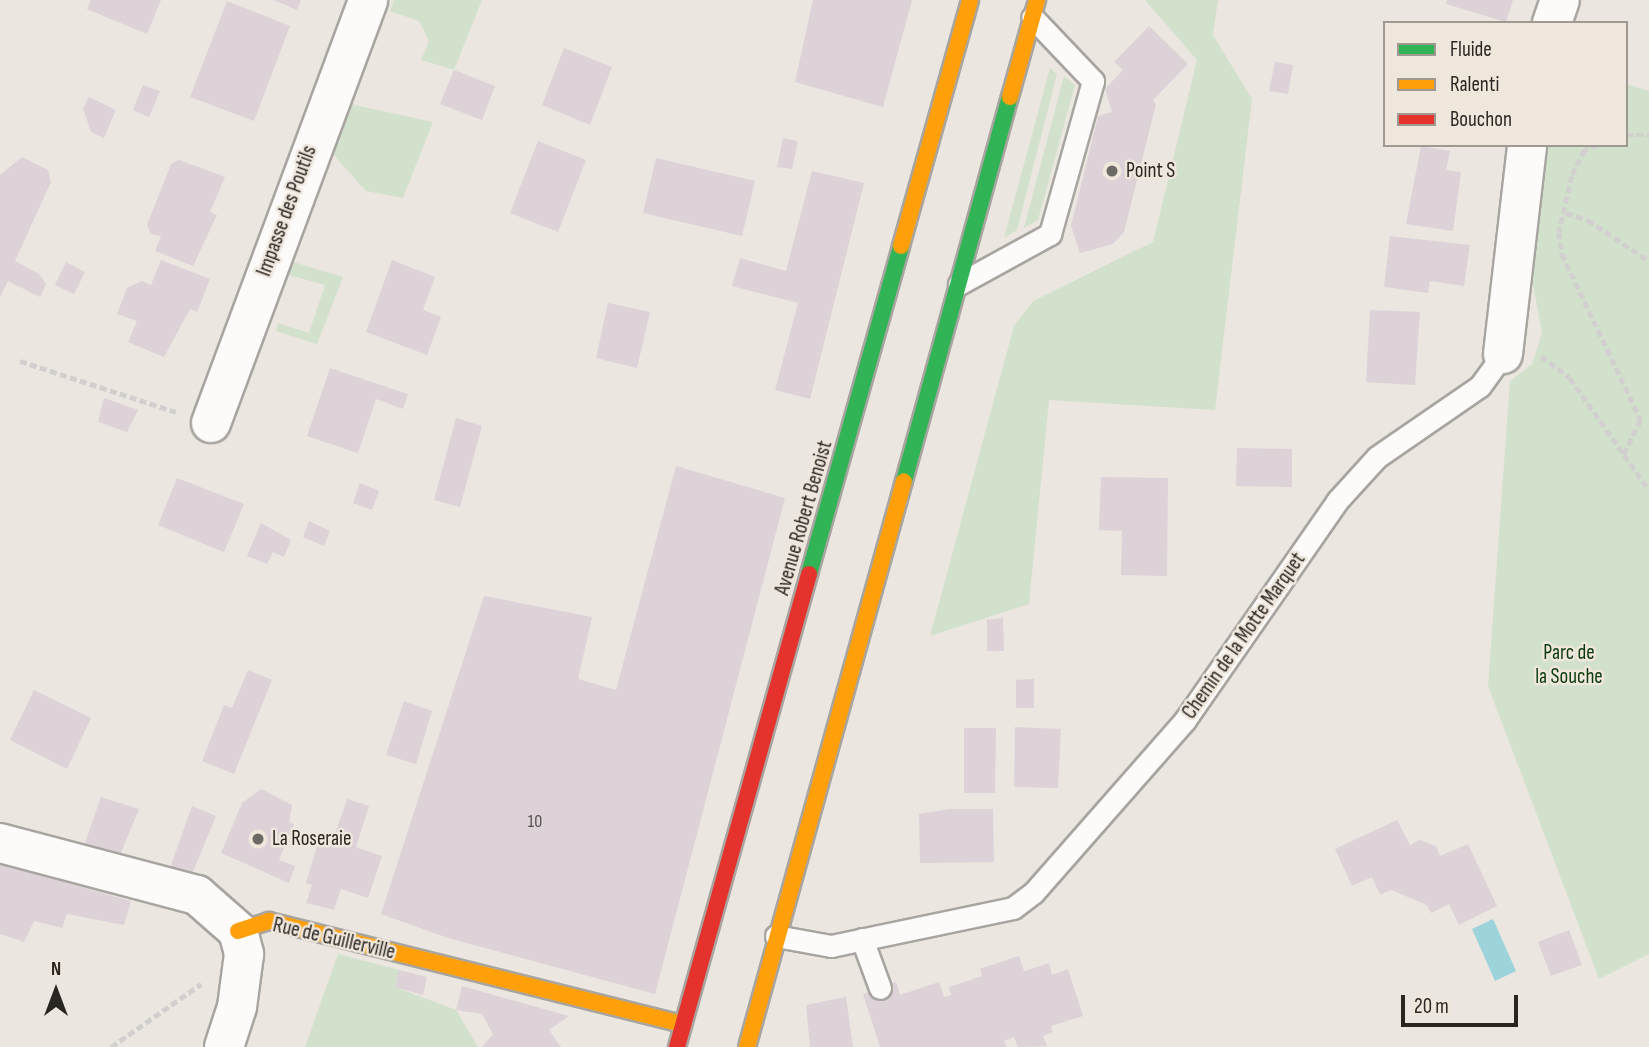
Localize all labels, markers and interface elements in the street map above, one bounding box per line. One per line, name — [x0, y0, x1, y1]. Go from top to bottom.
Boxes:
legend — [1383, 21, 1628, 147]
text: Fluide — [1450, 37, 1492, 62]
text: Ralenti — [1450, 72, 1499, 97]
text: Bouchon — [1450, 107, 1512, 132]
street label: Impasse des Poutils — [252, 142, 322, 280]
place label: Point S — [1126, 158, 1175, 184]
marker: Point S — [1104, 163, 1120, 179]
street label: Avenue Robert Benoist — [770, 438, 838, 598]
street label: Chemin de la Motte Marquet — [1177, 548, 1311, 724]
park label: Parc de la Souche — [1535, 640, 1603, 690]
house number: 10 — [528, 811, 542, 833]
place label: La Roseraie — [272, 826, 351, 852]
marker: La Roseraie — [250, 831, 266, 847]
street label: Rue de Guillerville — [270, 913, 398, 965]
north arrow — [21, 956, 91, 1026]
text: N — [51, 958, 61, 981]
scale bar — [1404, 981, 1521, 1025]
text: 20 m — [1414, 994, 1449, 1019]

